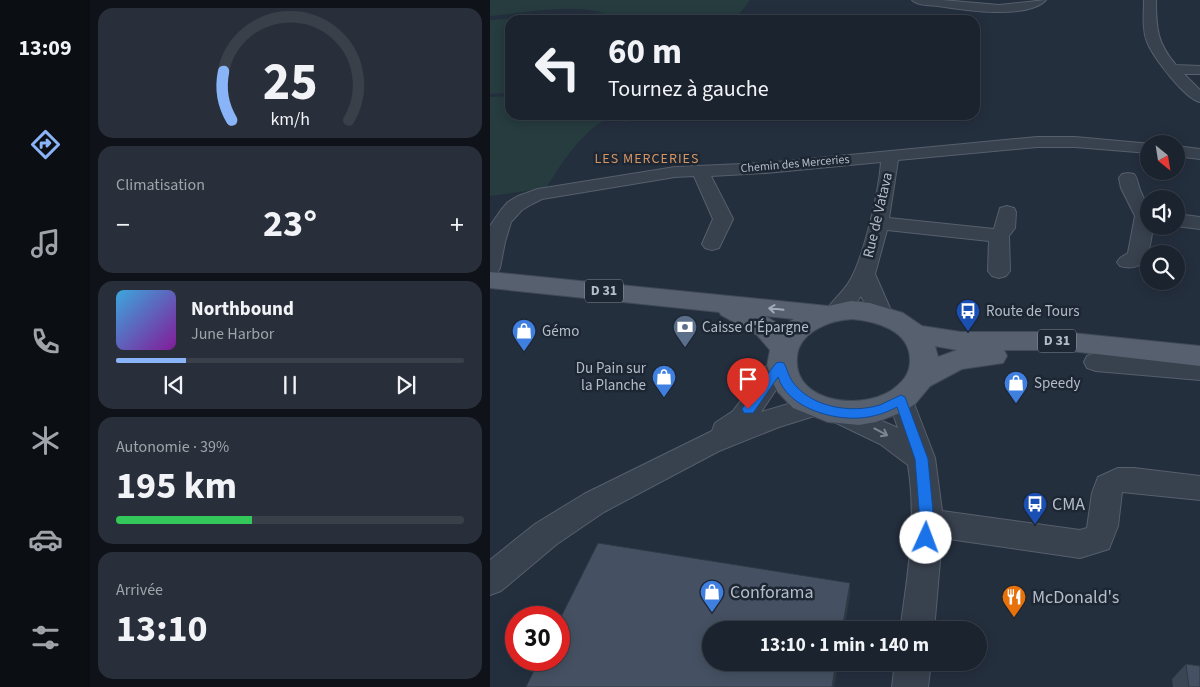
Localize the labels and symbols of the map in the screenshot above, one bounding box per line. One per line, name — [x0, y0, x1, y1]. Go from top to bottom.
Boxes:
north arrow — [1140, 135, 1185, 180]
district label: LES MERCERIES — [595, 149, 699, 169]
street label: Chemin des Merceries — [740, 151, 850, 177]
street label: Rue de Vatava — [858, 170, 898, 260]
road number: D 31 — [585, 280, 623, 302]
bus stop icon: Route de Tours — [955, 298, 981, 332]
place label: Route de Tours — [986, 301, 1080, 322]
one-way arrow — [769, 304, 785, 314]
bank icon: Caisse d'Épargne — [672, 314, 698, 348]
place label: Caisse d'Épargne — [702, 317, 809, 338]
shop icon: Gémo — [511, 318, 537, 352]
place label: Gémo — [542, 321, 579, 342]
road number: D 31 — [1038, 330, 1076, 352]
place label: Du Pain sur la Planche — [576, 358, 647, 396]
pin — [727, 358, 769, 409]
shop icon: Du Pain sur la Planche — [651, 364, 677, 398]
shop icon: Speedy — [1003, 370, 1029, 404]
place label: Speedy — [1034, 373, 1081, 394]
one-way arrow — [874, 427, 889, 437]
bus stop icon: CMA — [1022, 491, 1048, 525]
place label: CMA — [1052, 492, 1085, 517]
position arrow — [899, 511, 951, 563]
shop icon: Conforama — [699, 579, 725, 613]
place label: Conforama — [730, 580, 814, 605]
restaurant icon: McDonald's — [1001, 584, 1027, 618]
place label: McDonald's — [1032, 585, 1119, 610]
speed limit sign: 30 — [505, 606, 570, 671]

